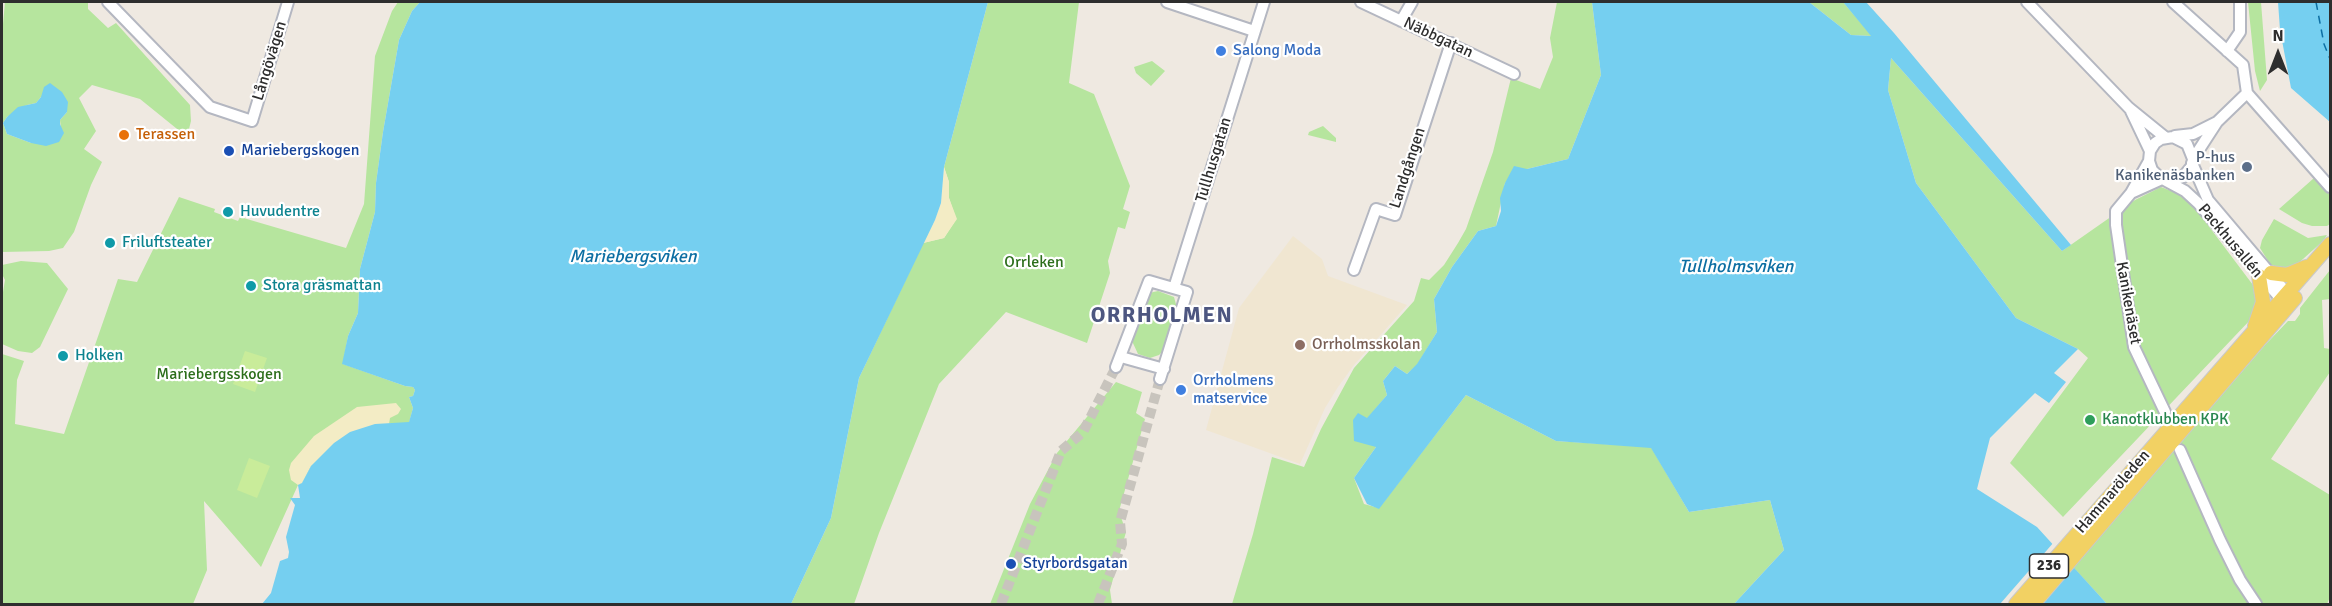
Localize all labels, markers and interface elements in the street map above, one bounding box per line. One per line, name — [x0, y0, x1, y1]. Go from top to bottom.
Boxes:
street label: Näbbgatan — [1400, 14, 1476, 62]
street label: Långövägen — [249, 19, 291, 103]
north arrow — [2248, 24, 2308, 84]
text: N — [2272, 26, 2284, 46]
place label: Salong Moda — [1233, 41, 1321, 61]
marker: Salong Moda — [1214, 44, 1228, 58]
street label: Tullhusgatan — [1192, 115, 1236, 205]
place label: Terassen — [136, 125, 195, 145]
street label: Landgången — [1386, 125, 1430, 211]
marker: Terassen — [117, 128, 131, 142]
place label: Mariebergskogen — [241, 141, 359, 161]
marker: Mariebergskogen — [222, 144, 236, 158]
place label: P-hus Kanikenäsbanken — [2115, 148, 2235, 186]
marker: P-hus Kanikenäsbanken — [2240, 160, 2254, 174]
street label: Packhusallén — [2193, 200, 2267, 282]
place label: Huvudentre — [240, 202, 320, 222]
marker: Huvudentre — [221, 205, 235, 219]
place label: Friluftsteater — [122, 233, 212, 253]
marker: Friluftsteater — [103, 236, 117, 250]
water label: Mariebergsviken — [569, 246, 697, 268]
park label: Orrleken — [1004, 253, 1064, 273]
water label: Tullholmsviken — [1679, 256, 1793, 278]
street label: Kanikenäset — [2111, 260, 2145, 346]
place label: Stora gräsmattan — [263, 276, 381, 296]
marker: Stora gräsmattan — [244, 279, 258, 293]
district label: ORRHOLMEN — [1091, 303, 1233, 329]
place label: Orrholmsskolan — [1312, 335, 1420, 355]
marker: Orrholmsskolan — [1293, 338, 1307, 352]
place label: Holken — [75, 346, 123, 366]
marker: Holken — [56, 349, 70, 363]
park label: Mariebergsskogen — [156, 365, 282, 385]
place label: Orrholmens matservice — [1193, 371, 1274, 409]
marker: Orrholmens matservice — [1174, 383, 1188, 397]
place label: Kanotklubben KPK — [2102, 410, 2228, 430]
marker: Kanotklubben KPK — [2083, 413, 2097, 427]
street label: Hammaröleden — [2072, 446, 2154, 538]
place label: Styrbordsgatan — [1023, 554, 1128, 574]
road number: 236 — [2030, 554, 2068, 578]
marker: Styrbordsgatan — [1004, 557, 1018, 571]

